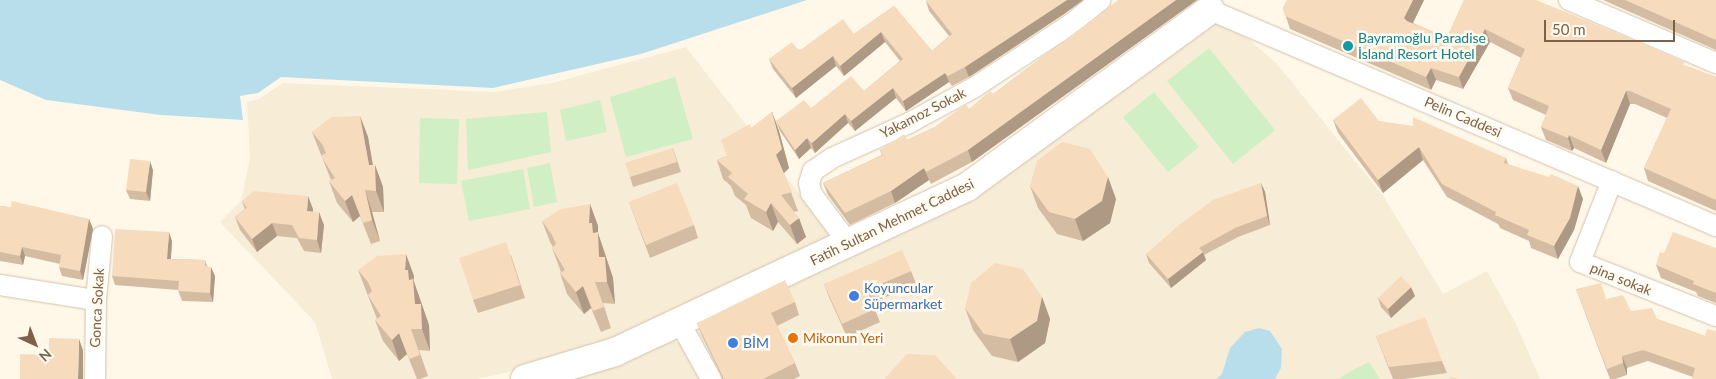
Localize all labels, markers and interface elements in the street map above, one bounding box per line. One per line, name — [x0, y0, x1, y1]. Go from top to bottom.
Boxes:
scale bar — [1546, 10, 1677, 42]
text: 50 m — [1552, 20, 1586, 38]
place label: Bayramoğlu Paradise İsland Resort Hotel — [1358, 30, 1486, 62]
marker: Bayramoğlu Paradise İsland Resort Hotel — [1342, 40, 1354, 52]
street label: Yakamoz Sokak — [877, 84, 969, 142]
street label: Pelin Caddesi — [1422, 93, 1504, 141]
street label: Fatih Sultan Mehmet Caddesi — [807, 175, 977, 269]
street label: pina sokak — [1588, 259, 1654, 299]
street label: Gonca Sokak — [87, 268, 107, 348]
place label: Koyuncular Süpermarket — [864, 280, 942, 312]
marker: Koyuncular Süpermarket — [848, 290, 860, 302]
north arrow — [10, 319, 60, 369]
place label: Mikonun Yeri — [803, 330, 884, 346]
marker: Mikonun Yeri — [787, 332, 799, 344]
place label: BİM — [743, 335, 769, 351]
marker: BİM — [727, 337, 739, 349]
text: N — [36, 345, 55, 365]

